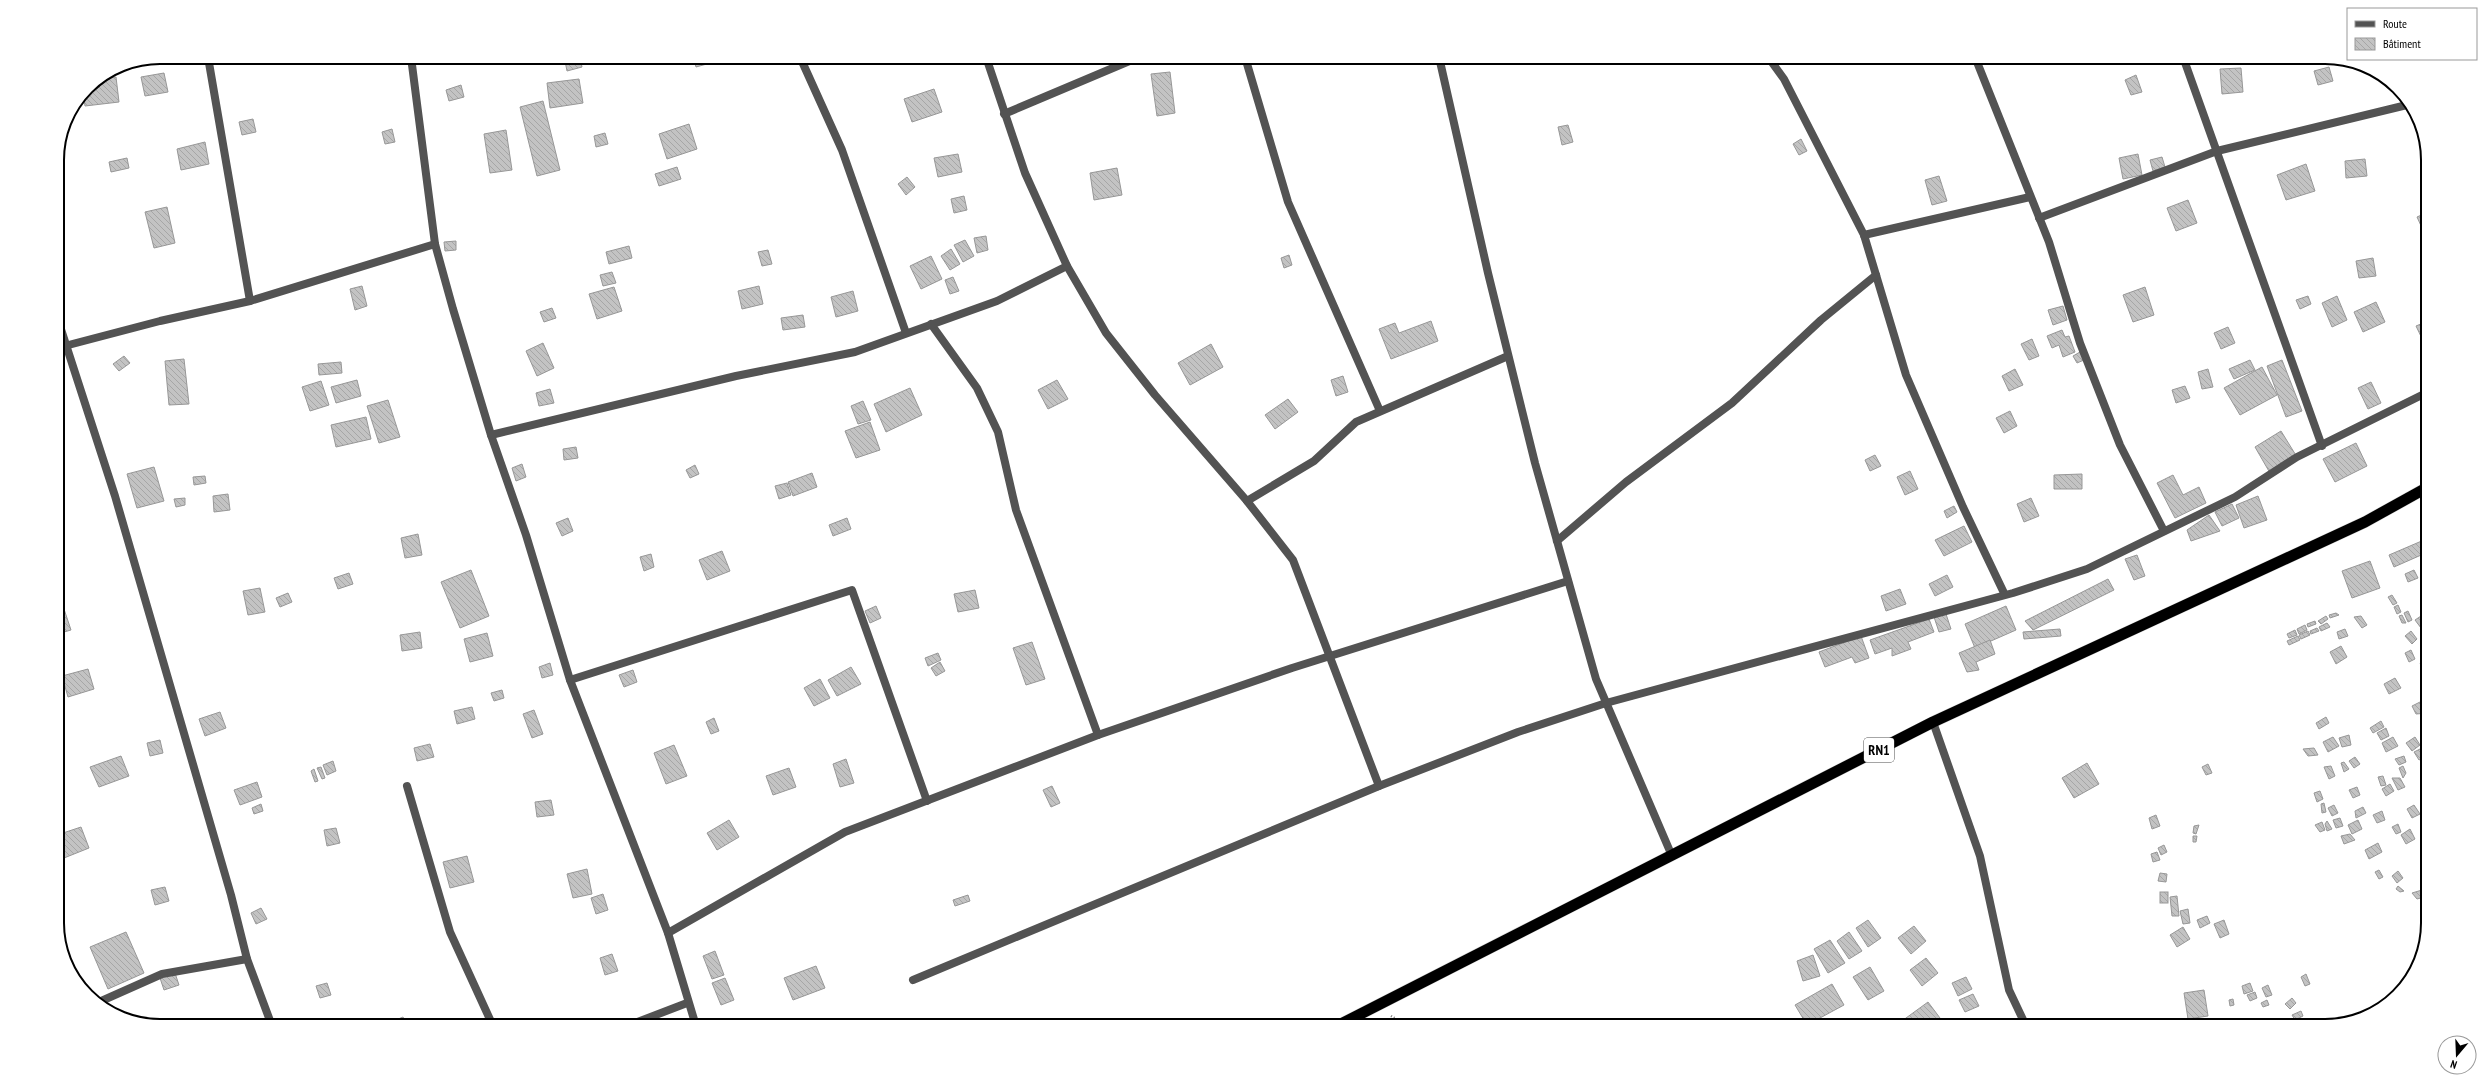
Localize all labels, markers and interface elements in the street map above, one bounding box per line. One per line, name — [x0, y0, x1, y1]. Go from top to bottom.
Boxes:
legend — [2347, 8, 2477, 60]
text: Route — [2383, 16, 2407, 31]
text: Bâtiment — [2383, 36, 2421, 51]
road number: RN1 — [1864, 738, 1894, 762]
north arrow — [2437, 1035, 2477, 1075]
text: N — [2449, 1057, 2459, 1072]

